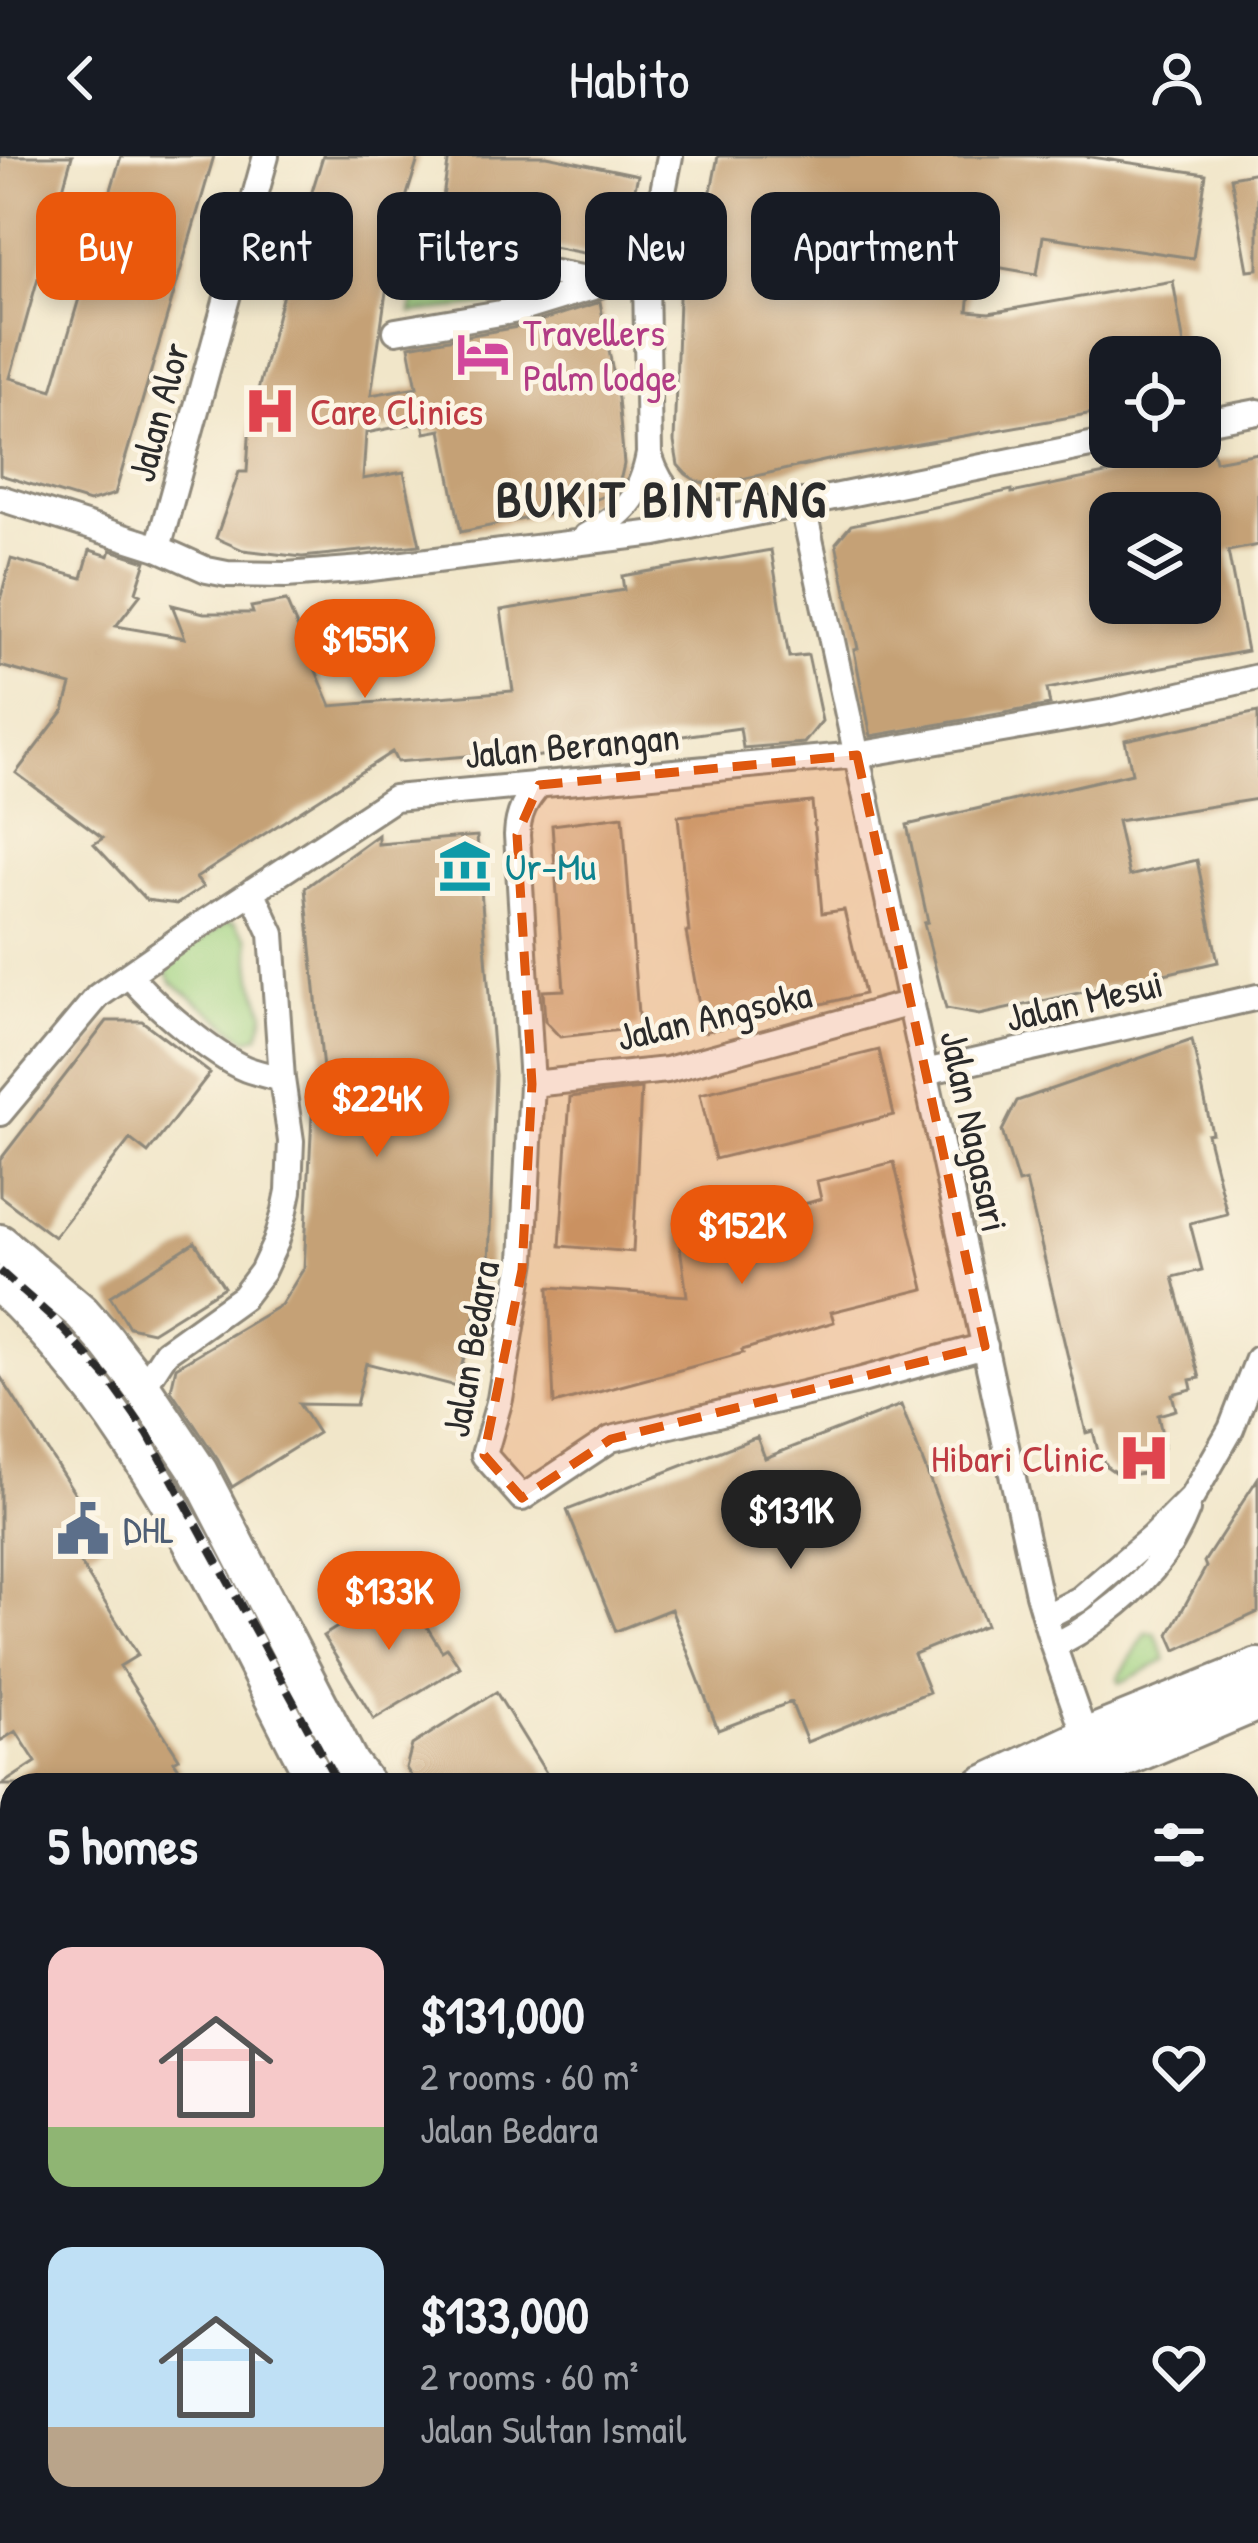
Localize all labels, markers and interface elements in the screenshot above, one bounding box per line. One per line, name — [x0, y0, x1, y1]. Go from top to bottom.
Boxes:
text: Habito — [568, 42, 690, 115]
icon: back — [48, 45, 114, 111]
icon: person — [1144, 45, 1210, 111]
chip: Buy — [36, 192, 176, 300]
chip: Rent — [200, 192, 353, 300]
chip: Filters — [377, 192, 561, 300]
chip: New — [585, 192, 727, 300]
chip: Apartment — [751, 192, 1000, 300]
place label: Travellers Palm lodge — [523, 305, 677, 403]
hotel icon: Travellers Palm lodge — [454, 325, 512, 383]
street label: Jalan Alor — [114, 336, 202, 487]
map controls — [1089, 336, 1221, 624]
button: locate — [1089, 336, 1221, 468]
hospital icon: Care Clinics — [241, 382, 299, 440]
place label: Care Clinics — [310, 384, 483, 437]
district label: BUKIT BINTANG — [496, 464, 828, 533]
button: layers — [1089, 492, 1221, 624]
pin: $155K — [281, 599, 449, 701]
text: $155K — [321, 611, 409, 664]
street label: Jalan Berangan — [462, 709, 682, 780]
museum icon: Ur-Mu — [436, 837, 494, 895]
place label: Ur-Mu — [505, 839, 596, 892]
street label: Jalan Mesui — [1000, 956, 1168, 1043]
street label: Jalan Angsoka — [611, 966, 816, 1063]
street label: Jalan Nagasari — [928, 1025, 1023, 1237]
pin: $224K — [293, 1058, 461, 1160]
text: $224K — [331, 1070, 423, 1123]
pin: $152K — [658, 1185, 826, 1287]
text: $152K — [697, 1197, 787, 1250]
street label: Jalan Bedara — [428, 1257, 511, 1441]
hospital icon: Hibari Clinic — [1115, 1429, 1173, 1487]
place label: Hibari Clinic — [931, 1431, 1104, 1484]
pin: $131K — [707, 1470, 875, 1572]
text: $131K — [748, 1482, 834, 1535]
public building icon: DHL — [54, 1500, 112, 1558]
place label: DHL — [123, 1502, 174, 1555]
pin: $133K — [305, 1551, 473, 1653]
text: $133K — [344, 1563, 434, 1616]
text: 5 homes — [48, 1811, 198, 1880]
icon: filters — [1146, 1812, 1212, 1878]
text: $131,000 — [420, 1980, 585, 2049]
icon: home — [144, 1995, 288, 2139]
icon: heart — [1146, 2034, 1212, 2100]
text: 2 rooms · 60 m² — [420, 2049, 638, 2102]
text: Jalan Bedara — [420, 2102, 598, 2155]
text: $133,000 — [420, 2280, 589, 2349]
icon: home — [144, 2295, 288, 2439]
icon: heart — [1146, 2334, 1212, 2400]
text: 2 rooms · 60 m² — [420, 2349, 638, 2402]
text: Jalan Sultan Ismail — [420, 2402, 686, 2455]

